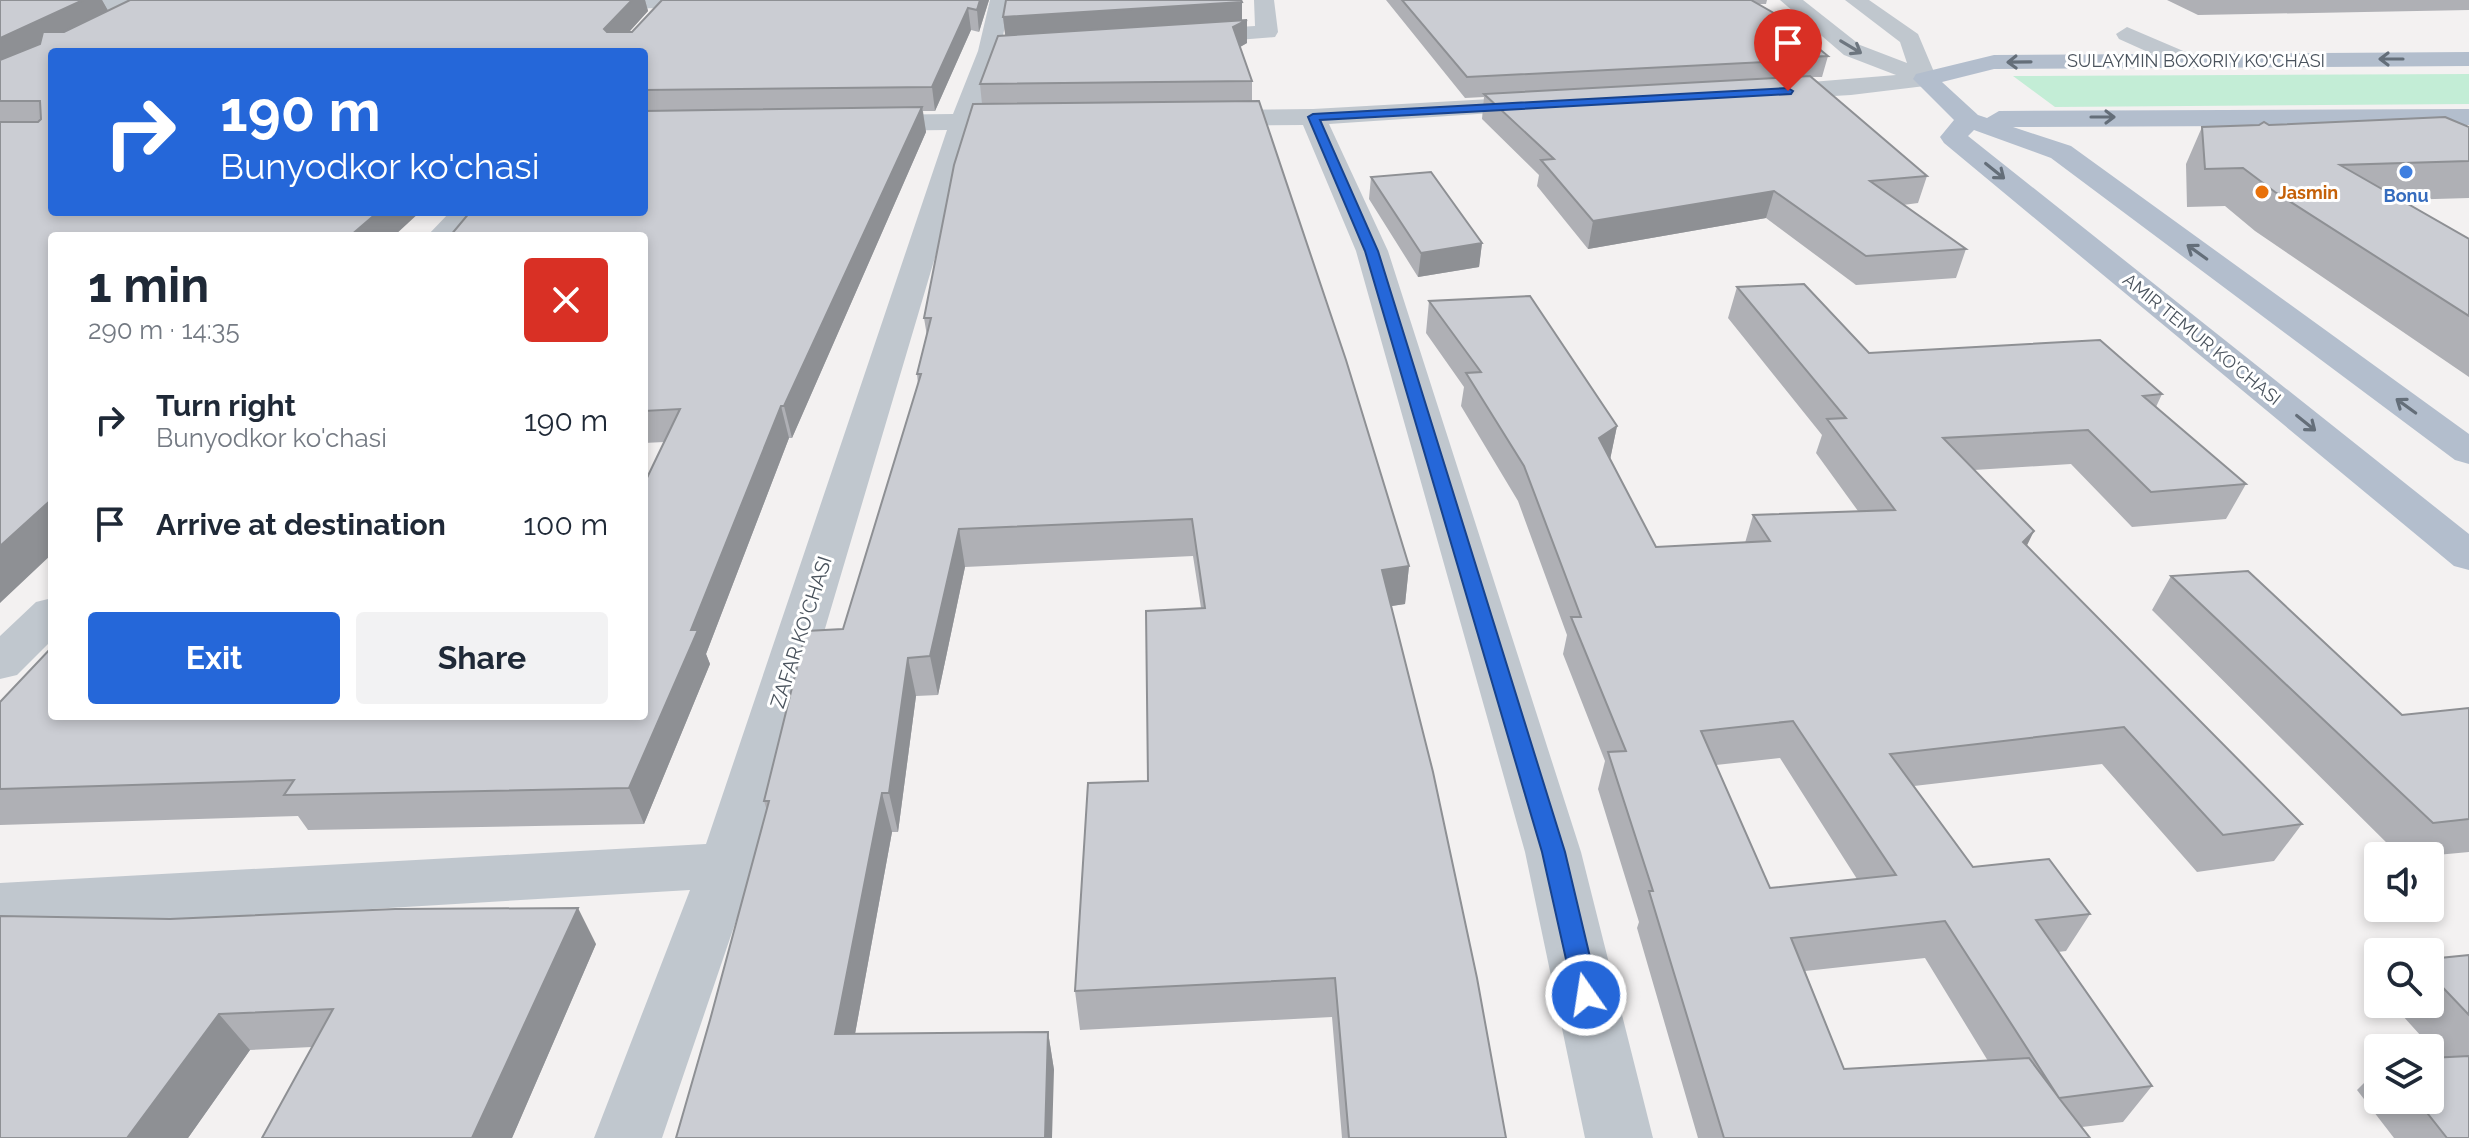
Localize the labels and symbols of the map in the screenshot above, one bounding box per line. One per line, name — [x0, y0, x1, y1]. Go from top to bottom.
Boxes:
pin — [1754, 9, 1822, 91]
one-way arrow — [1840, 39, 1862, 55]
street label: SULAYMIN BOXORIY KO'CHASI — [2067, 50, 2325, 71]
one-way arrow — [2378, 51, 2405, 67]
one-way arrow — [2006, 54, 2033, 70]
one-way arrow — [2089, 110, 2116, 125]
one-way arrow — [1984, 163, 2005, 180]
marker: Bonu — [2397, 163, 2415, 181]
place label: Jasmin — [2278, 182, 2338, 203]
marker: Jasmin — [2253, 183, 2271, 201]
place label: Bonu — [2383, 185, 2429, 206]
one-way arrow — [2186, 244, 2208, 260]
street label: AMIR TEMUR KO'CHASI — [2119, 269, 2285, 409]
one-way arrow — [2396, 398, 2417, 415]
one-way arrow — [2295, 414, 2315, 432]
street label: ZAFAR KO'CHASI — [765, 553, 837, 711]
position arrow — [1544, 953, 1628, 1037]

